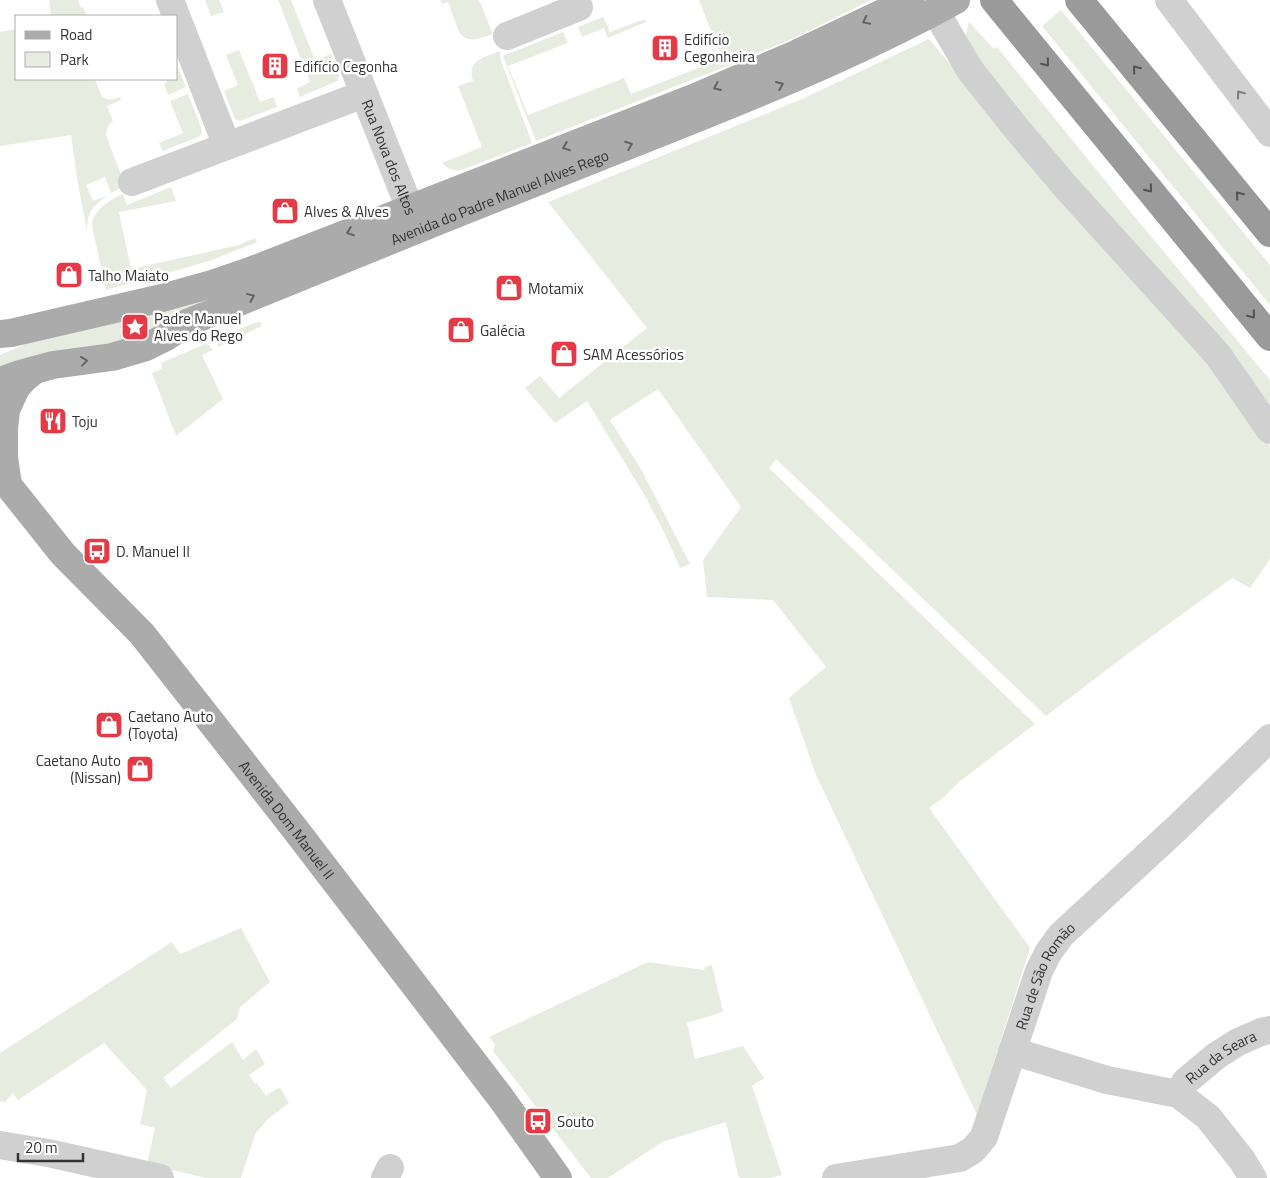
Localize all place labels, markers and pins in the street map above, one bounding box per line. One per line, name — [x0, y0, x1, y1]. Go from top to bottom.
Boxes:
place label: Edifício Cegonheira — [684, 28, 755, 68]
building icon: Edifício Cegonheira — [650, 33, 680, 63]
building icon: Edifício Cegonha — [260, 51, 290, 81]
place label: Edifício Cegonha — [294, 55, 398, 78]
shop icon: Alves & Alves — [270, 196, 300, 226]
place label: Alves & Alves — [304, 200, 389, 223]
shop icon: Talho Maiato — [54, 260, 84, 290]
place label: Talho Maiato — [88, 264, 169, 287]
shop icon: Motamix — [494, 273, 524, 303]
place label: Motamix — [528, 277, 584, 300]
place label: Padre Manuel Alves do Rego — [154, 307, 243, 347]
place icon: Padre Manuel Alves do Rego — [120, 312, 150, 342]
shop icon: Galécia — [446, 315, 476, 345]
place label: Galécia — [480, 319, 526, 342]
shop icon: SAM Acessórios — [549, 339, 579, 369]
place label: SAM Acessórios — [583, 343, 684, 366]
restaurant icon: Toju — [38, 406, 68, 436]
place label: Toju — [72, 410, 98, 433]
bus stop icon: D. Manuel II — [82, 536, 112, 566]
place label: D. Manuel II — [116, 540, 190, 563]
place label: Caetano Auto (Toyota) — [128, 705, 213, 745]
shop icon: Caetano Auto (Toyota) — [94, 710, 124, 740]
place label: Caetano Auto (Nissan) — [36, 749, 121, 789]
shop icon: Caetano Auto (Nissan) — [125, 754, 155, 784]
bus stop icon: Souto — [523, 1106, 553, 1136]
place label: Souto — [557, 1110, 594, 1133]

